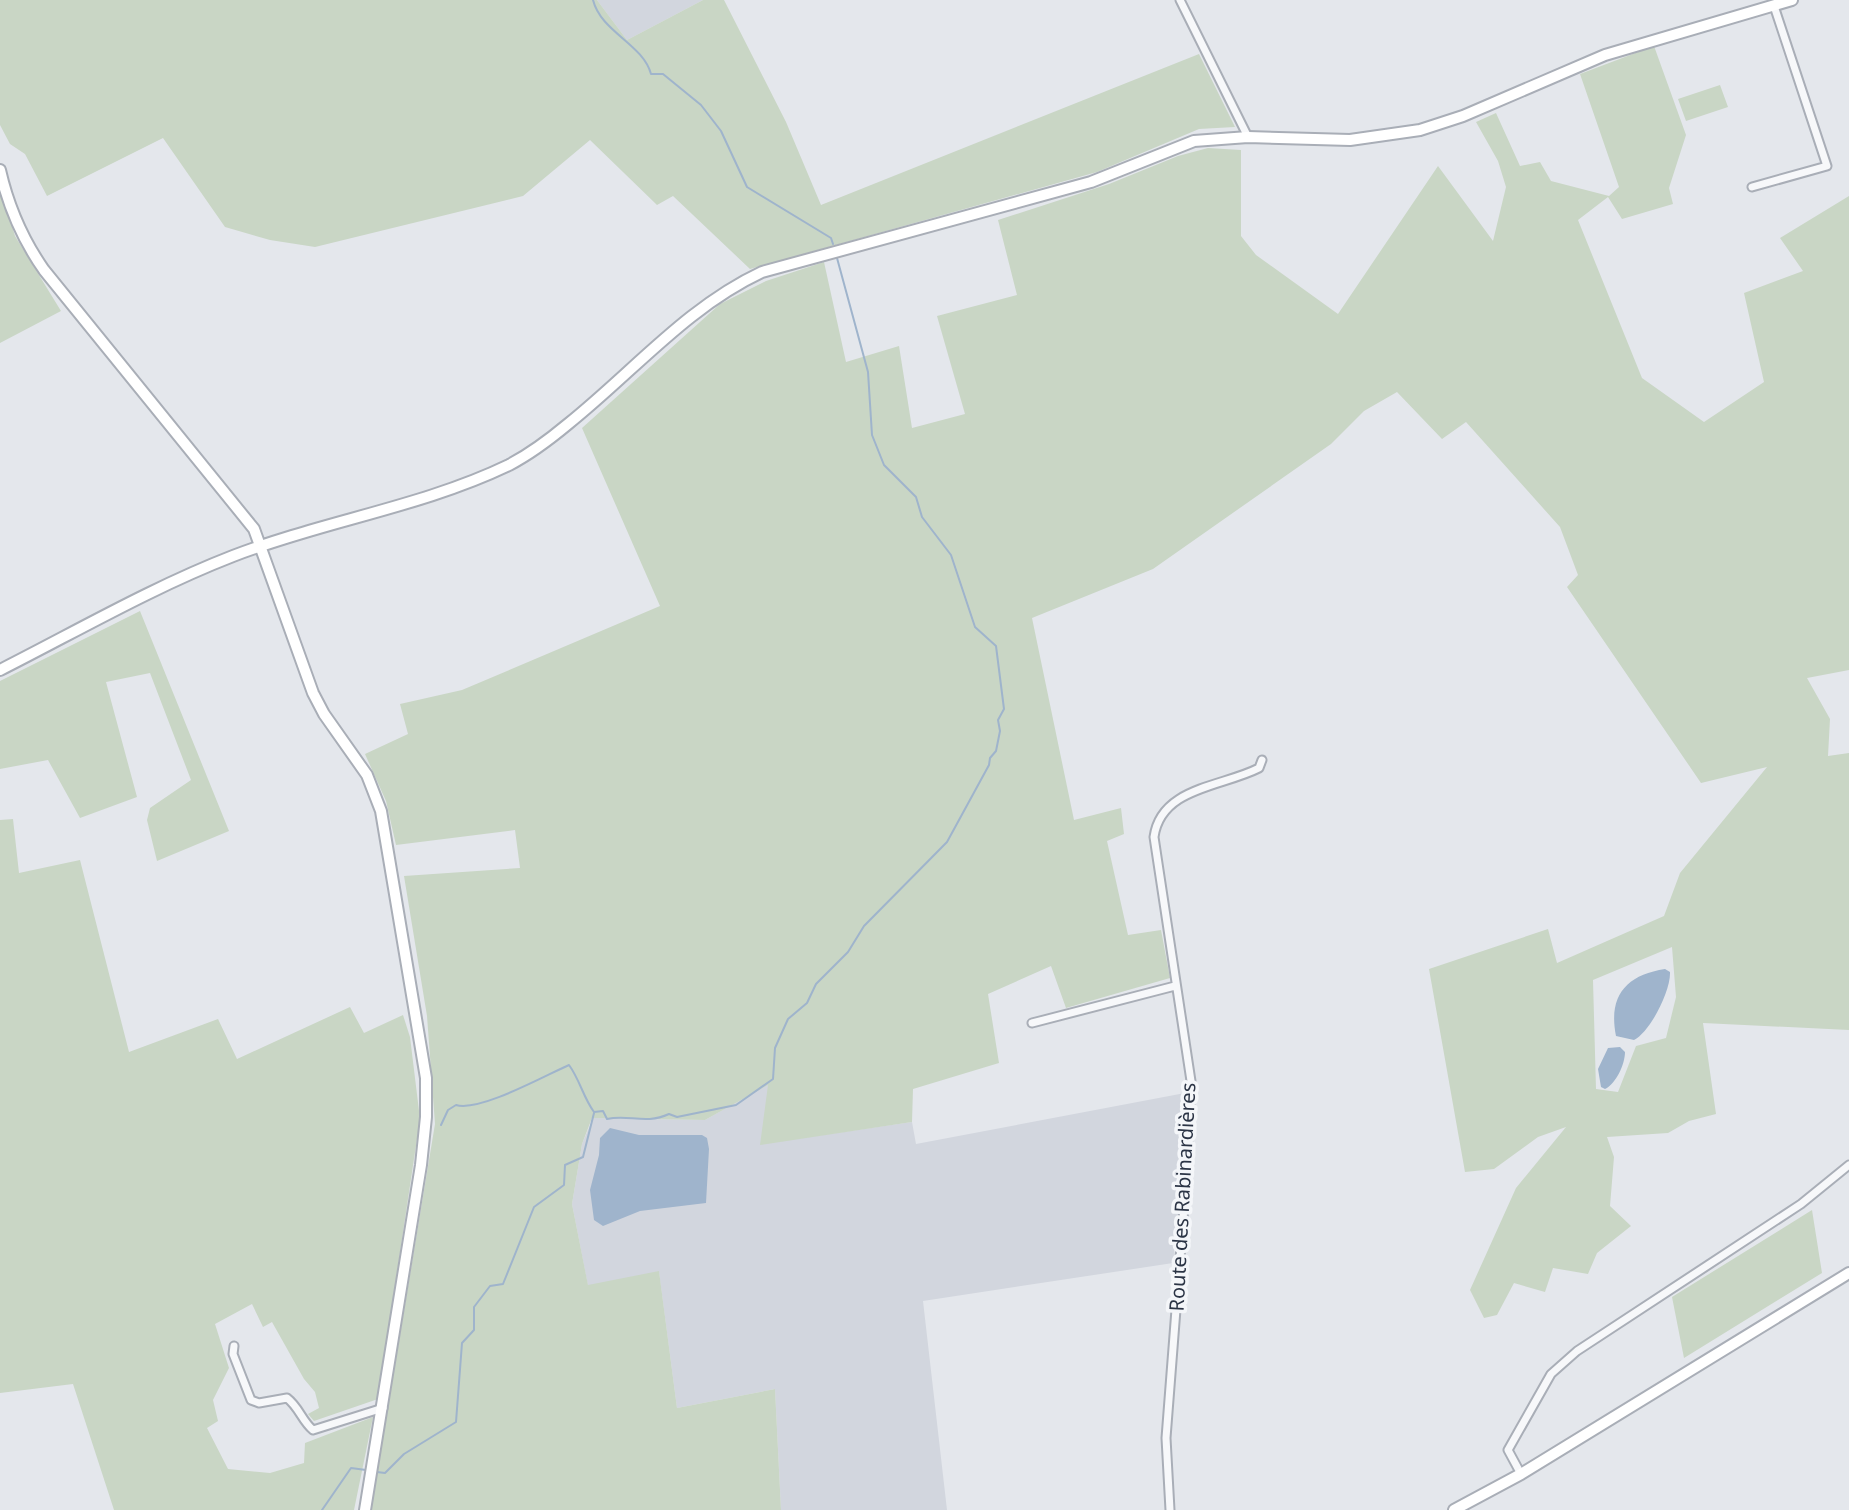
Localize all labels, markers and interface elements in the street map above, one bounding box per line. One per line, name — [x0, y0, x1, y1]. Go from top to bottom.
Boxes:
street label: Route des Rabinardières — [1163, 1082, 1201, 1312]

